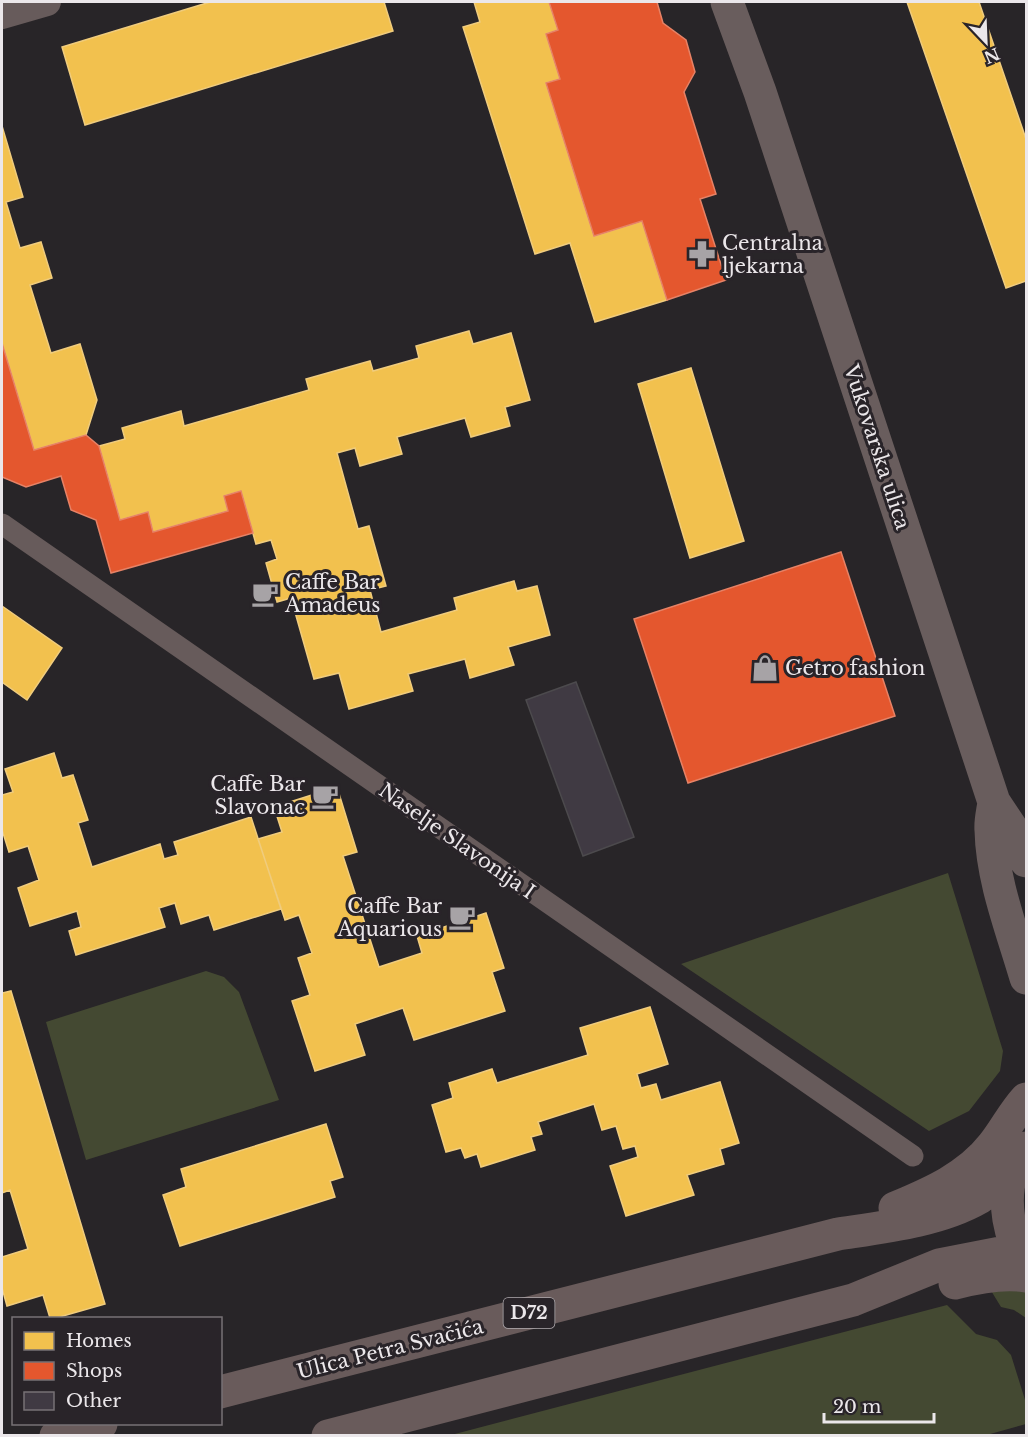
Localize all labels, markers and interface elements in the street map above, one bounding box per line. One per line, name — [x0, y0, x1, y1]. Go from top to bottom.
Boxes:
north arrow — [956, 12, 1016, 72]
text: N — [981, 44, 1003, 68]
place label: Centralna ljekarna — [722, 231, 824, 278]
pharmacy icon: Centralna ljekarna — [687, 239, 717, 269]
street label: Vukovarska ulica — [839, 361, 915, 533]
place label: Caffe Bar Amadeus — [284, 570, 380, 617]
cafe icon: Caffe Bar Amadeus — [250, 579, 280, 609]
shop icon: Getro fashion — [750, 653, 780, 683]
place label: Getro fashion — [785, 656, 926, 680]
place label: Caffe Bar Slavonac — [210, 772, 305, 819]
street label: Naselje Slavonija I — [374, 778, 540, 904]
cafe icon: Caffe Bar Slavonac — [310, 781, 340, 811]
place label: Caffe Bar Aquarious — [336, 894, 442, 941]
cafe icon: Caffe Bar Aquarious — [447, 902, 477, 932]
road number: D72 — [504, 1298, 554, 1328]
street label: Ulica Petra Svačića — [294, 1314, 487, 1384]
legend — [12, 1317, 222, 1425]
text: Homes — [66, 1330, 132, 1352]
text: Shops — [66, 1360, 122, 1382]
scale bar — [824, 1386, 934, 1424]
text: Other — [66, 1390, 122, 1412]
text: 20 m — [833, 1396, 881, 1418]

